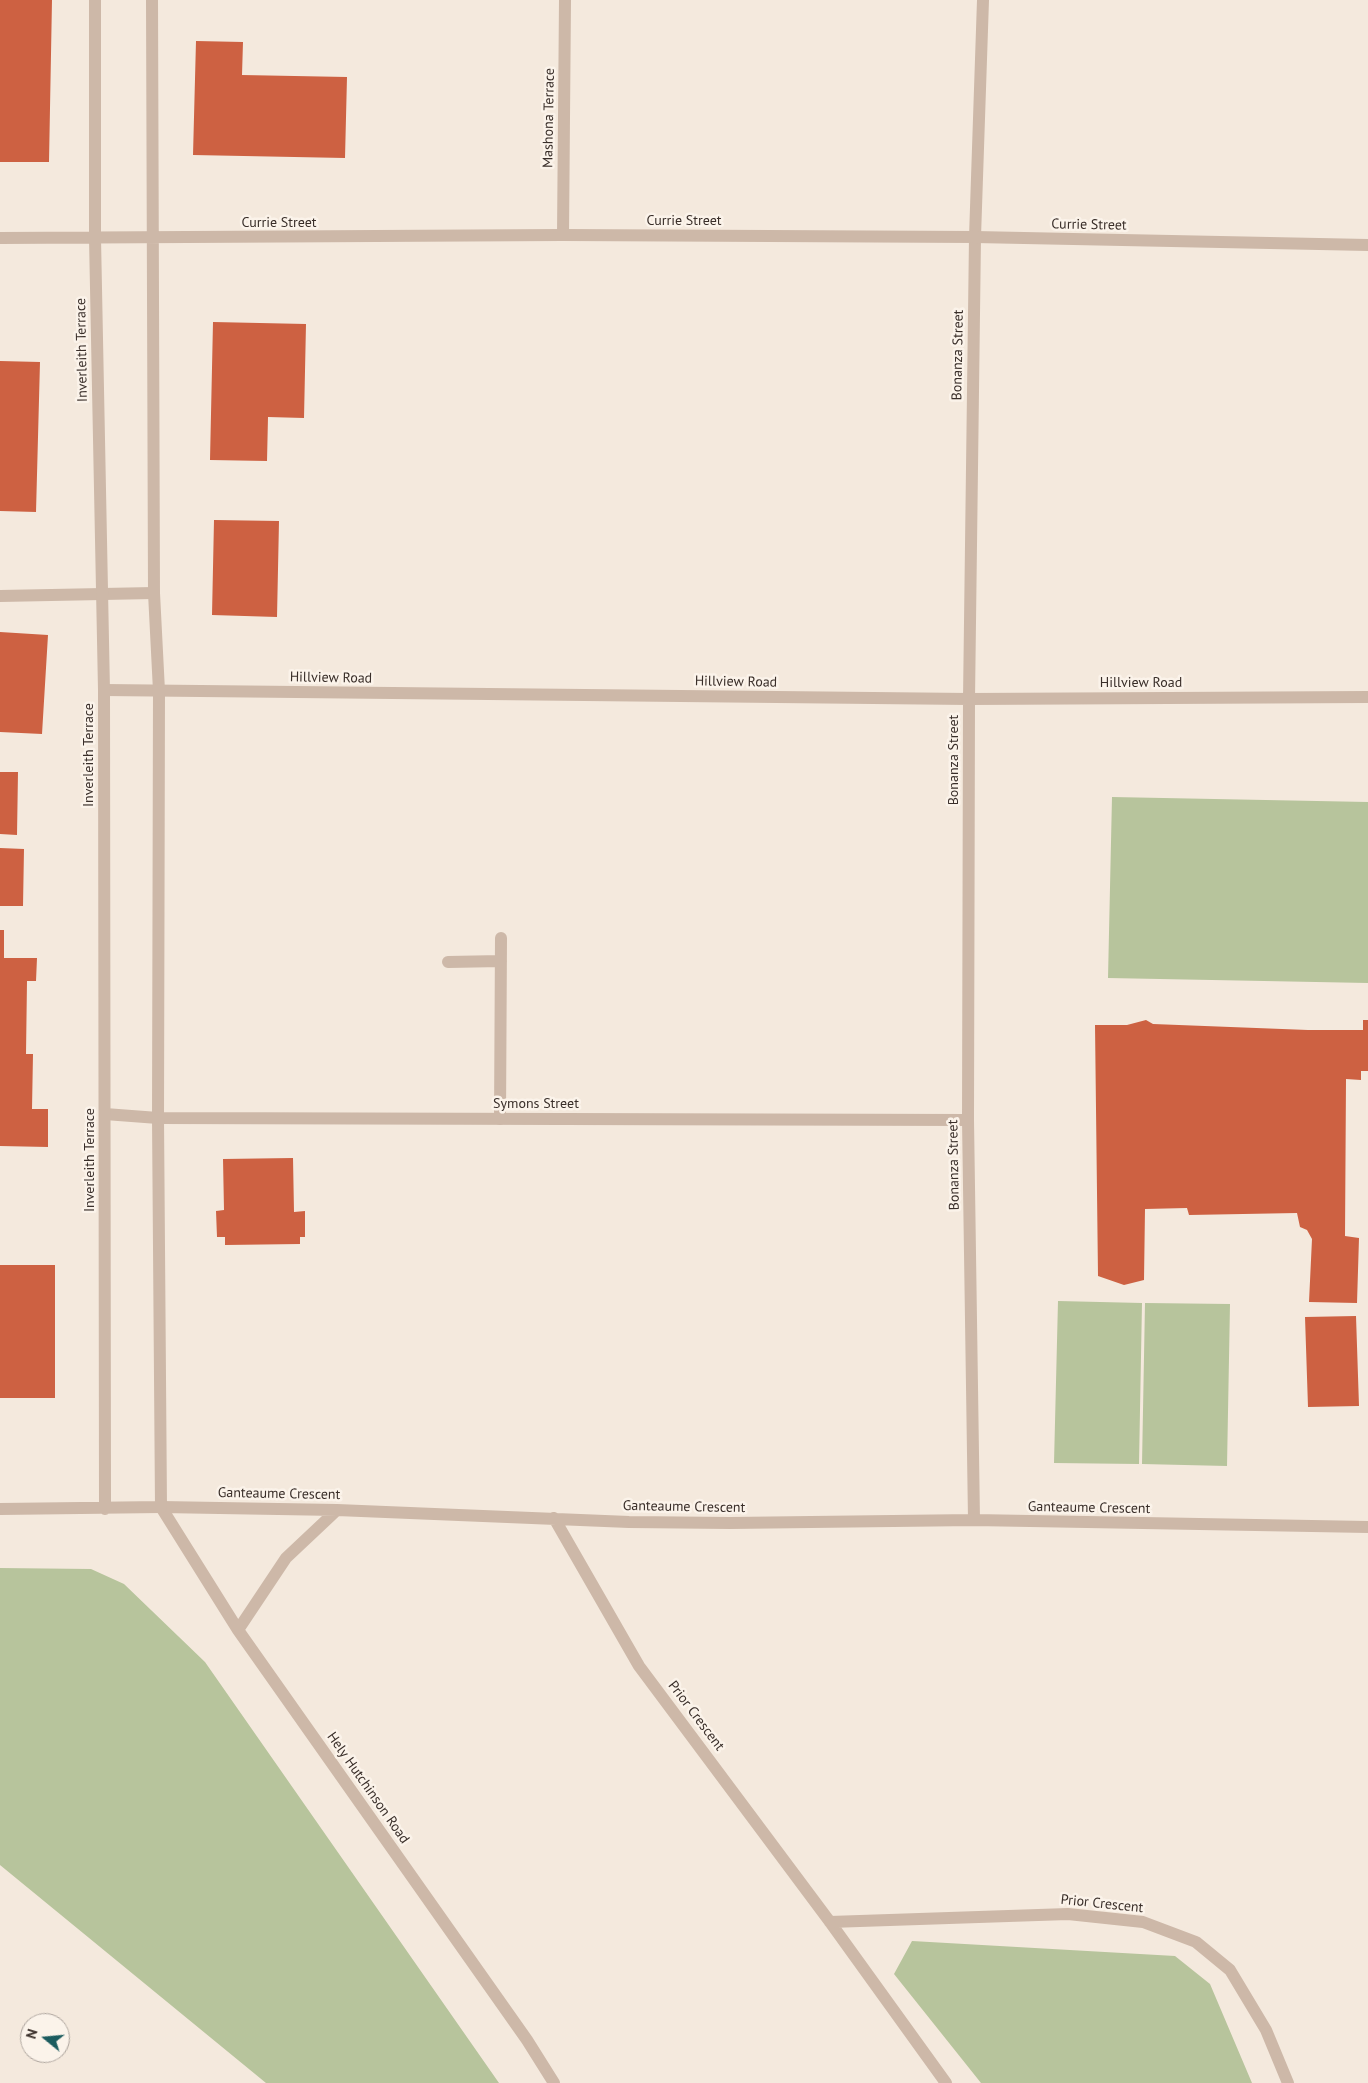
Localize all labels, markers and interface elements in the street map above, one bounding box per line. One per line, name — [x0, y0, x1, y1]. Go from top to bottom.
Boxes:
street label: Mashona Terrace — [540, 68, 558, 168]
street label: Currie Street — [646, 213, 722, 229]
street label: Currie Street — [241, 215, 317, 231]
street label: Currie Street — [1051, 216, 1127, 234]
street label: Inverleith Terrace — [73, 298, 91, 402]
street label: Bonanza Street — [949, 310, 967, 400]
street label: Hillview Road — [290, 669, 372, 687]
street label: Hillview Road — [695, 673, 777, 691]
street label: Hillview Road — [1100, 675, 1182, 691]
street label: Inverleith Terrace — [81, 703, 97, 807]
street label: Bonanza Street — [946, 715, 962, 805]
street label: Symons Street — [493, 1096, 579, 1112]
street label: Inverleith Terrace — [82, 1108, 98, 1212]
street label: Bonanza Street — [945, 1120, 963, 1210]
street label: Ganteaume Crescent — [218, 1485, 340, 1503]
street label: Ganteaume Crescent — [623, 1498, 745, 1516]
street label: Ganteaume Crescent — [1028, 1499, 1150, 1517]
street label: Prior Crescent — [664, 1678, 728, 1754]
street label: Hely Hutchinson Road — [323, 1729, 413, 1847]
street label: Prior Crescent — [1060, 1891, 1144, 1917]
north arrow — [20, 2013, 70, 2063]
text: N — [22, 2027, 42, 2041]

